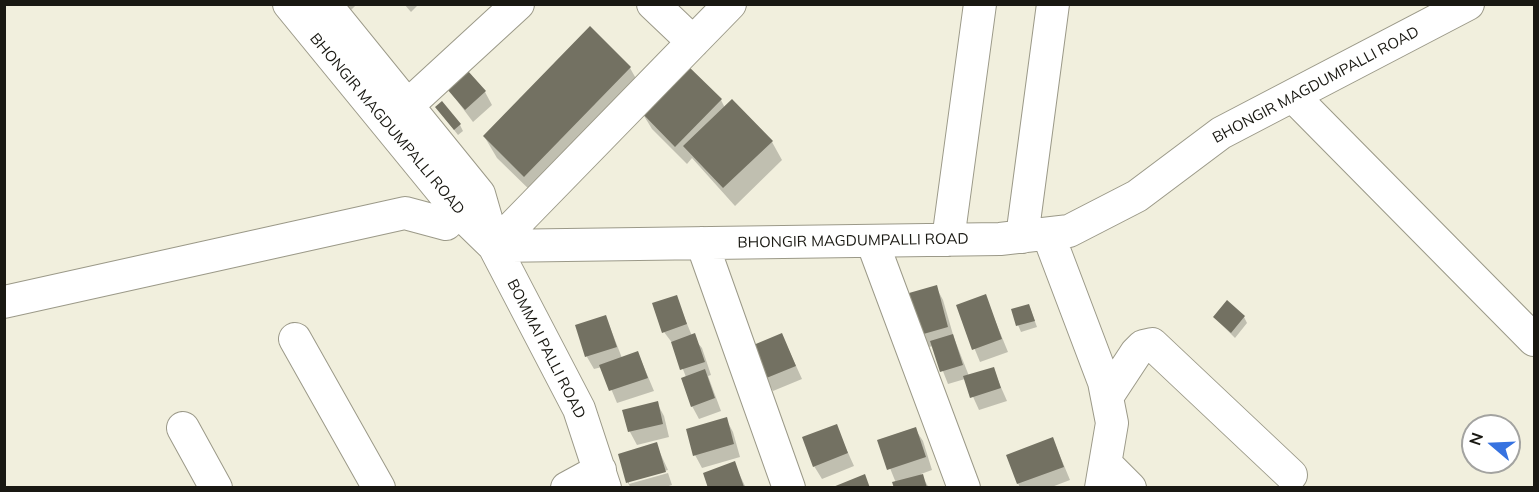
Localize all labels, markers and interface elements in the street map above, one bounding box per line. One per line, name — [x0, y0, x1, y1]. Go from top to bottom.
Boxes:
street label: BHONGIR MAGDUMPALLI ROAD — [1210, 23, 1422, 147]
street label: BHONGIR MAGDUMPALLI ROAD — [306, 30, 468, 218]
street label: BHONGIR MAGDUMPALLI ROAD — [737, 230, 969, 252]
street label: BOMMAI PALLI ROAD — [503, 276, 589, 422]
north arrow — [1461, 414, 1521, 474]
text: N — [1464, 430, 1487, 448]

